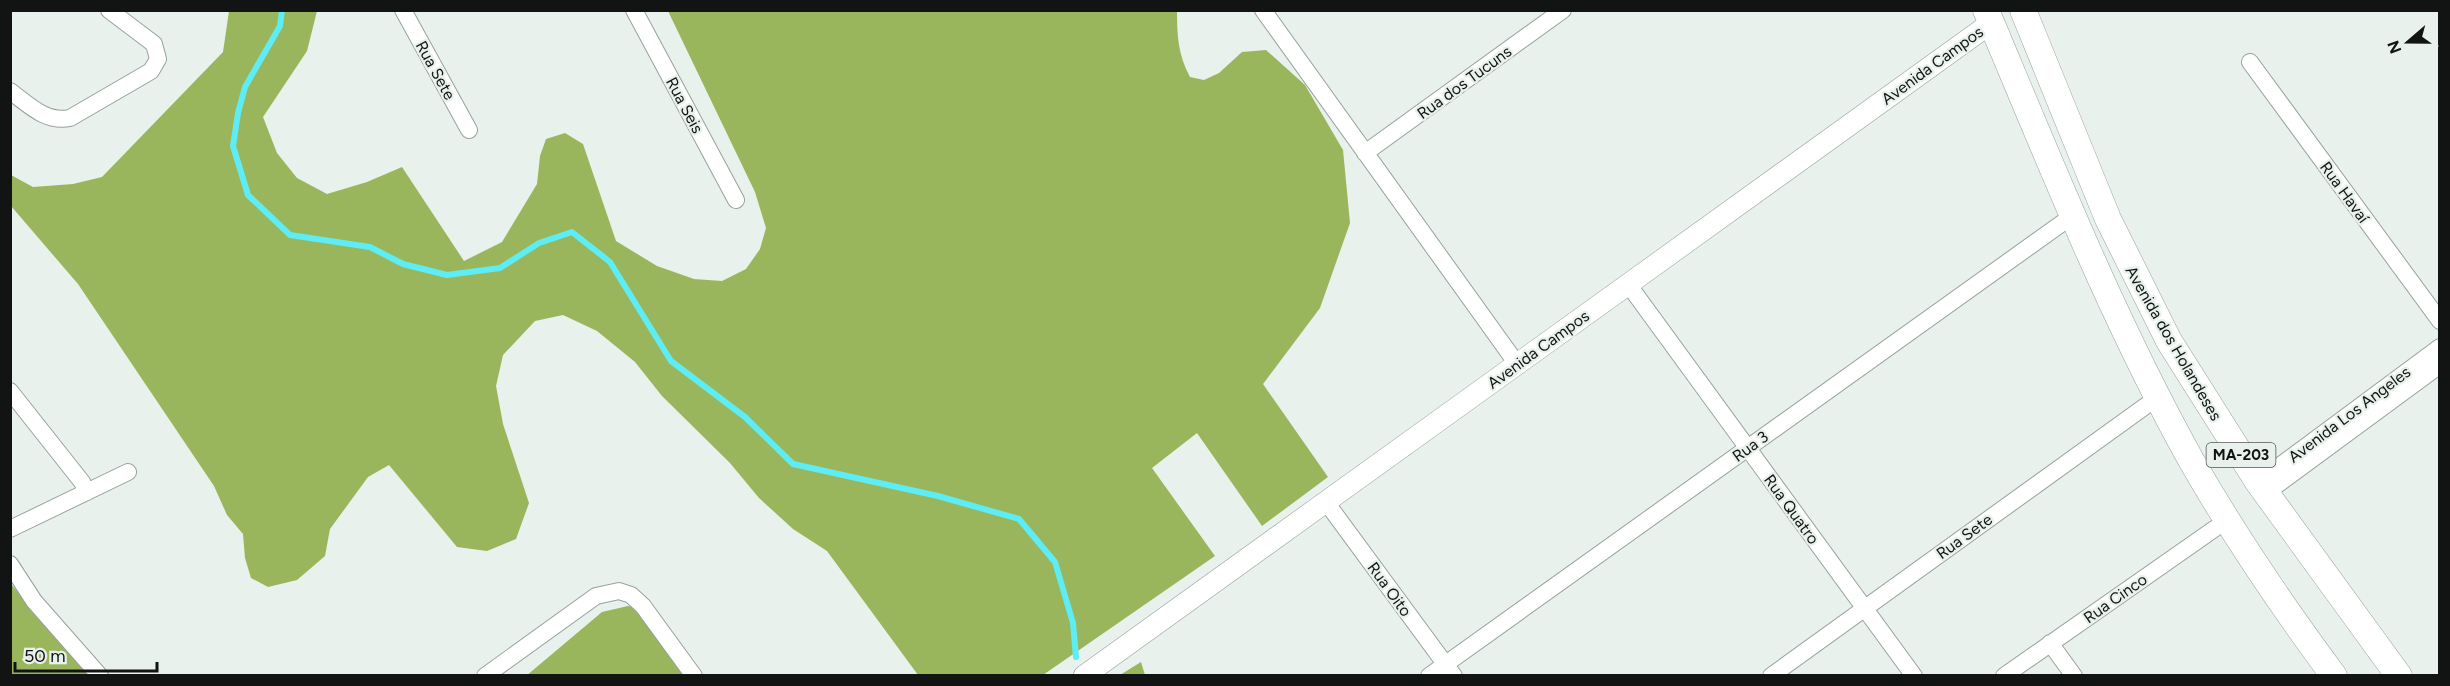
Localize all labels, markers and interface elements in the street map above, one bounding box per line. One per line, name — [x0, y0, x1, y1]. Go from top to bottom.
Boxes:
north arrow — [2378, 12, 2438, 72]
street label: Avenida Campos — [1878, 22, 1987, 109]
street label: Rua Sete — [412, 37, 460, 103]
text: N — [2383, 38, 2405, 56]
street label: Rua dos Tucuns — [1413, 42, 1515, 123]
street label: Rua Seis — [662, 74, 707, 137]
street label: Rua Havaí — [2316, 158, 2374, 228]
street label: Avenida dos Holandeses — [2121, 263, 2226, 424]
street label: Avenida Campos — [1484, 306, 1593, 393]
street label: Avenida Los Angeles — [2284, 362, 2414, 467]
street label: Rua 3 — [1729, 427, 1772, 466]
road number: MA-203 — [2206, 443, 2276, 467]
street label: Rua Quatro — [1760, 471, 1823, 548]
street label: Rua Sete — [1933, 510, 1996, 563]
street label: Rua Oito — [1364, 558, 1416, 620]
street label: Rua Cinco — [2080, 570, 2151, 627]
scale bar — [15, 635, 158, 673]
text: 50 m — [24, 645, 66, 667]

